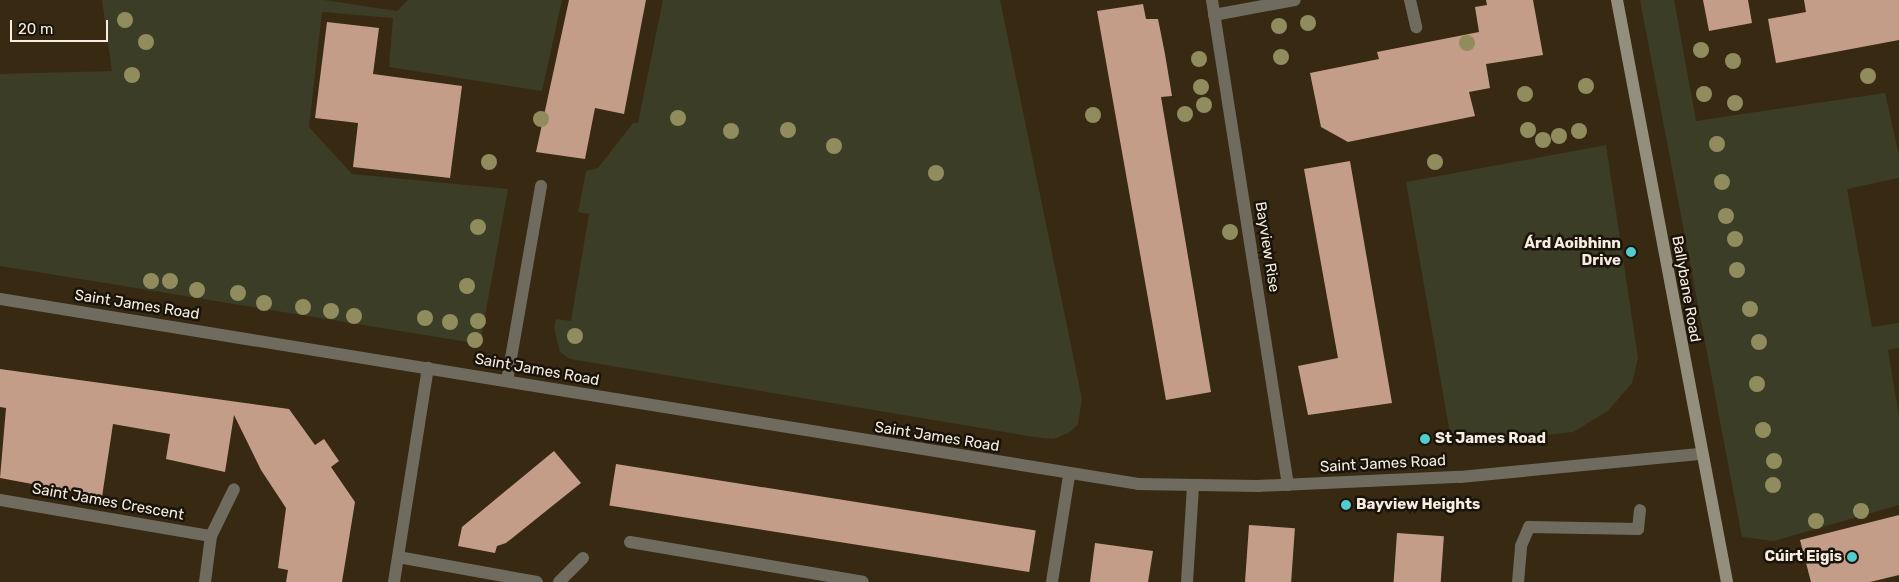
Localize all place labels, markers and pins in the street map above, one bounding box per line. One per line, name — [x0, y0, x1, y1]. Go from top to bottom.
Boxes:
place label: Árd Aoibhinn Drive — [1524, 234, 1621, 269]
marker: Árd Aoibhinn Drive — [1625, 246, 1637, 258]
place label: St James Road — [1435, 430, 1546, 448]
marker: St James Road — [1419, 433, 1431, 445]
place label: Bayview Heights — [1356, 496, 1481, 514]
marker: Bayview Heights — [1340, 499, 1352, 511]
place label: Cúirt Eigis — [1765, 548, 1842, 566]
marker: Cúirt Eigis — [1846, 551, 1858, 563]

